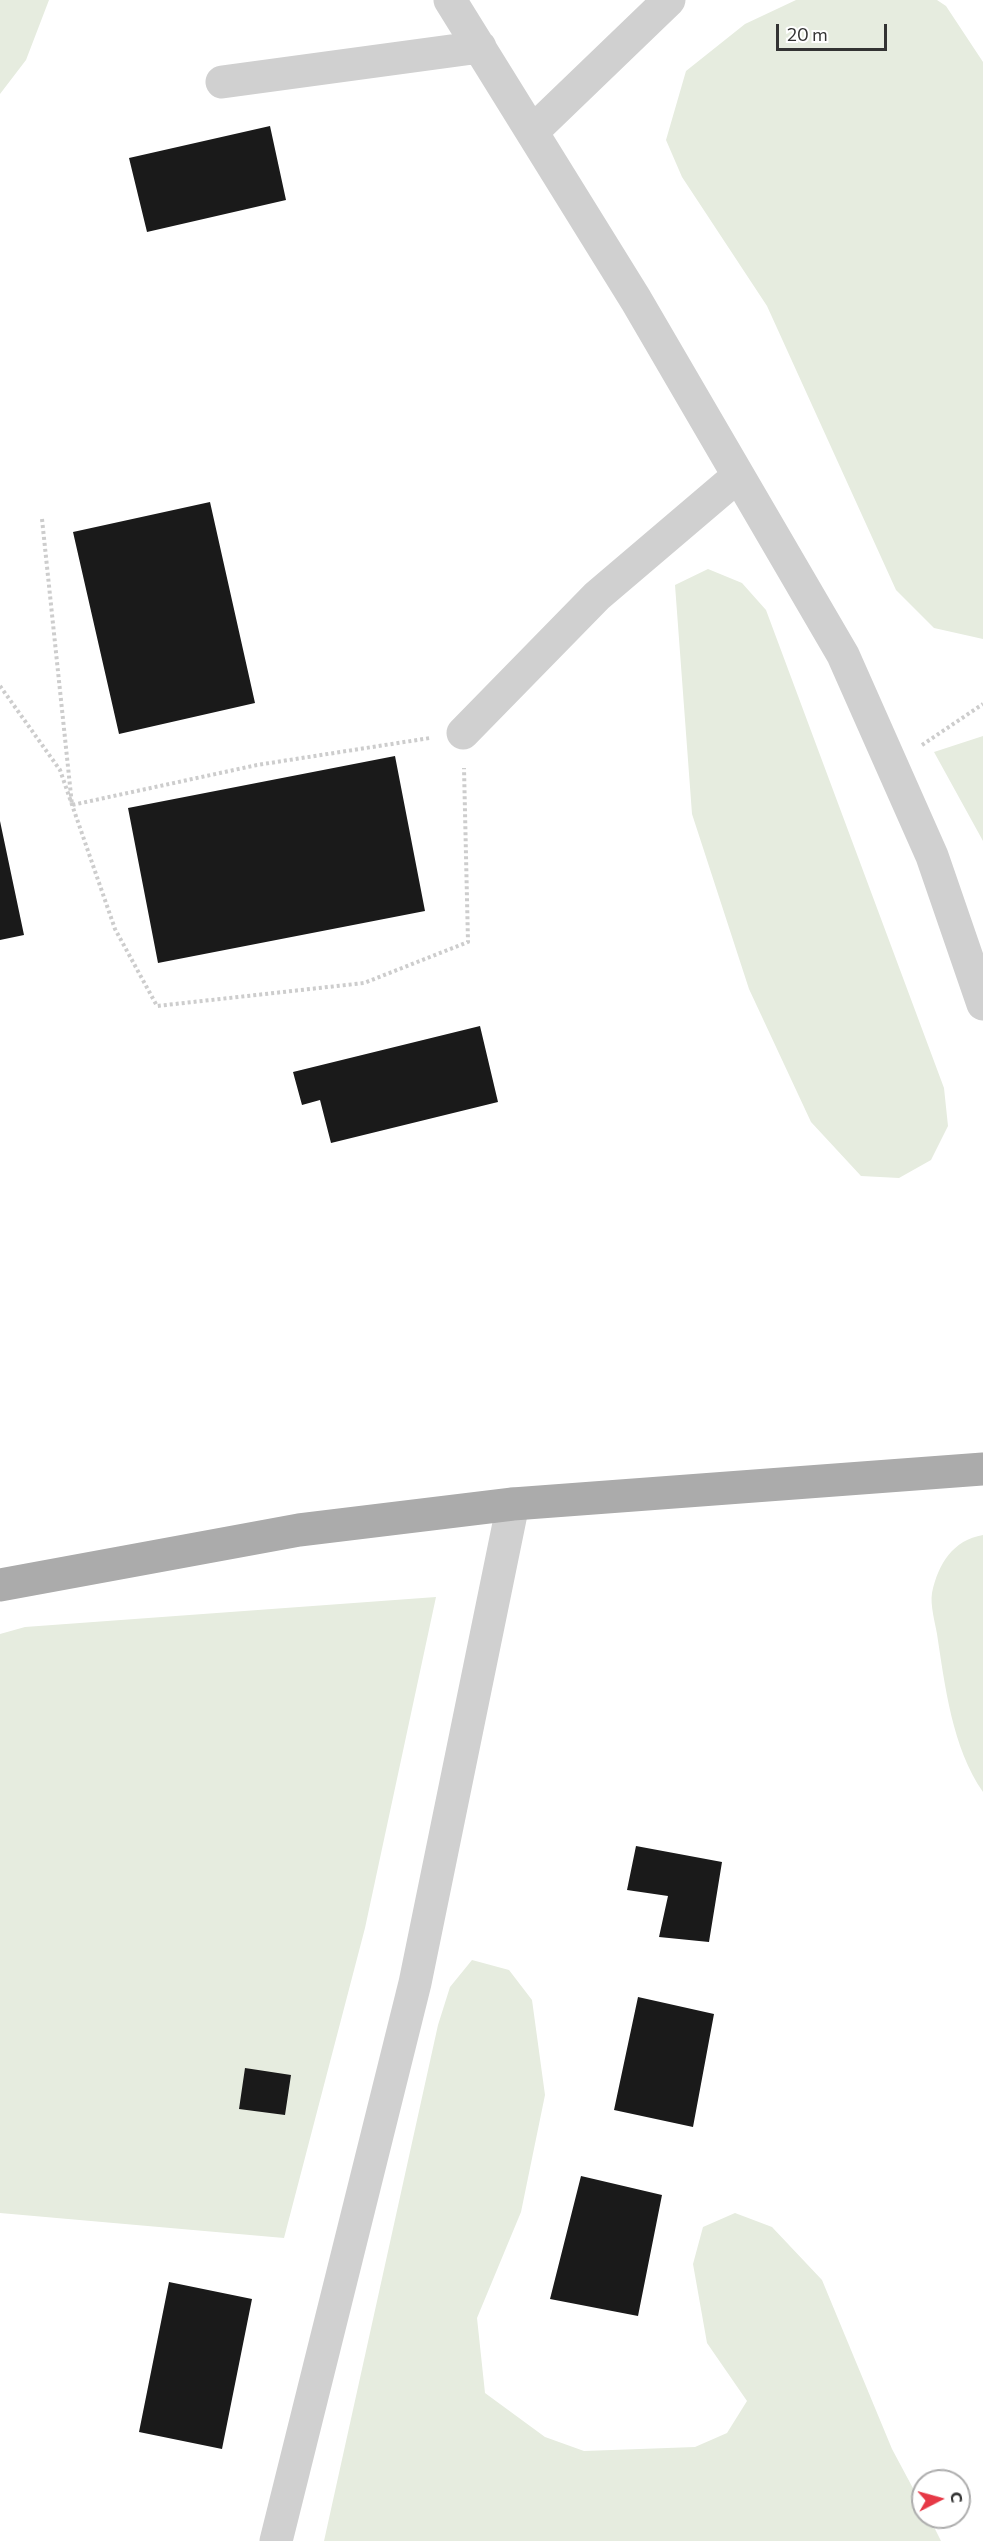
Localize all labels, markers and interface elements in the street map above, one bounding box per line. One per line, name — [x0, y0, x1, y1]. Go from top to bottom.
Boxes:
scale bar — [779, 12, 890, 50]
text: 20 m — [787, 23, 828, 45]
north arrow — [911, 2469, 971, 2529]
text: С — [947, 2491, 967, 2504]

